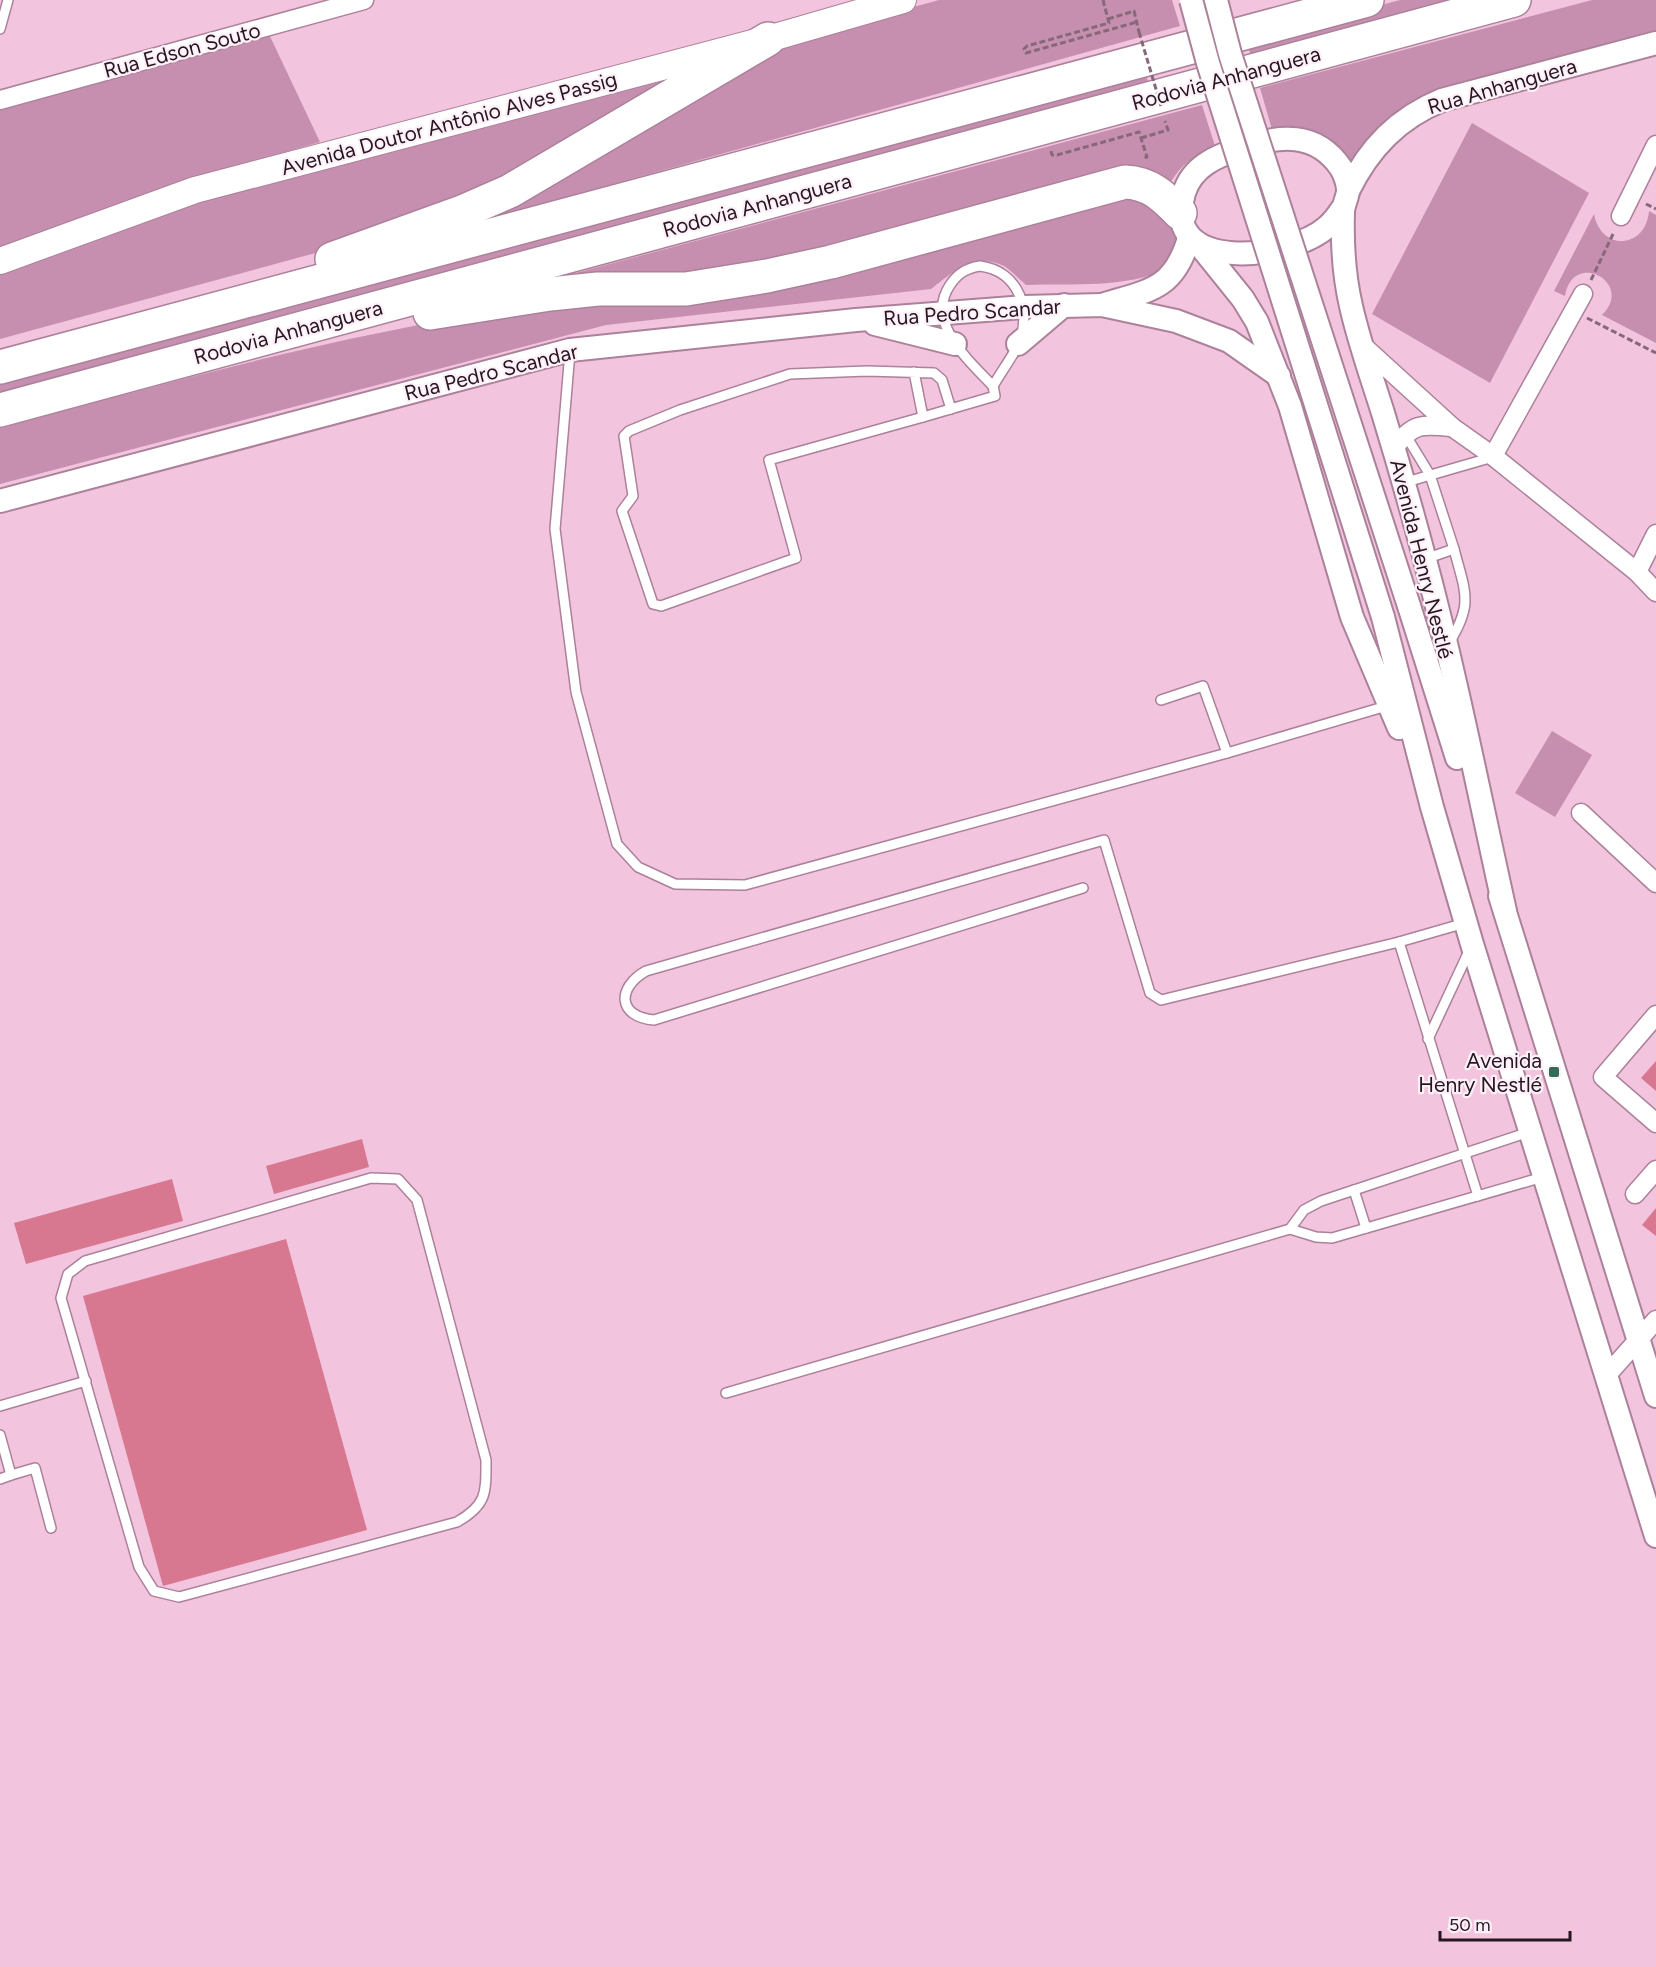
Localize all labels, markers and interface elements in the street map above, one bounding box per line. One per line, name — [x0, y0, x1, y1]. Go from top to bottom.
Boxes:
street label: Rua Edson Souto — [101, 17, 263, 83]
street label: Rodovia Anhanguera — [1129, 41, 1323, 115]
street label: Rua Anhanguera — [1424, 53, 1580, 119]
street label: Avenida Doutor Antônio Alves Passig — [278, 66, 620, 180]
street label: Rodovia Anhanguera — [660, 168, 854, 242]
street label: Rua Pedro Scandar — [882, 293, 1062, 331]
street label: Rodovia Anhanguera — [191, 295, 385, 369]
street label: Rua Pedro Scandar — [402, 338, 580, 406]
street label: Avenida Henry Nestlé — [1385, 457, 1459, 661]
place label: Avenida Henry Nestlé — [1418, 1048, 1542, 1097]
marker: Avenida Henry Nestlé — [1547, 1065, 1561, 1079]
scale bar — [1440, 1904, 1570, 1942]
text: 50 m — [1449, 1914, 1491, 1936]

